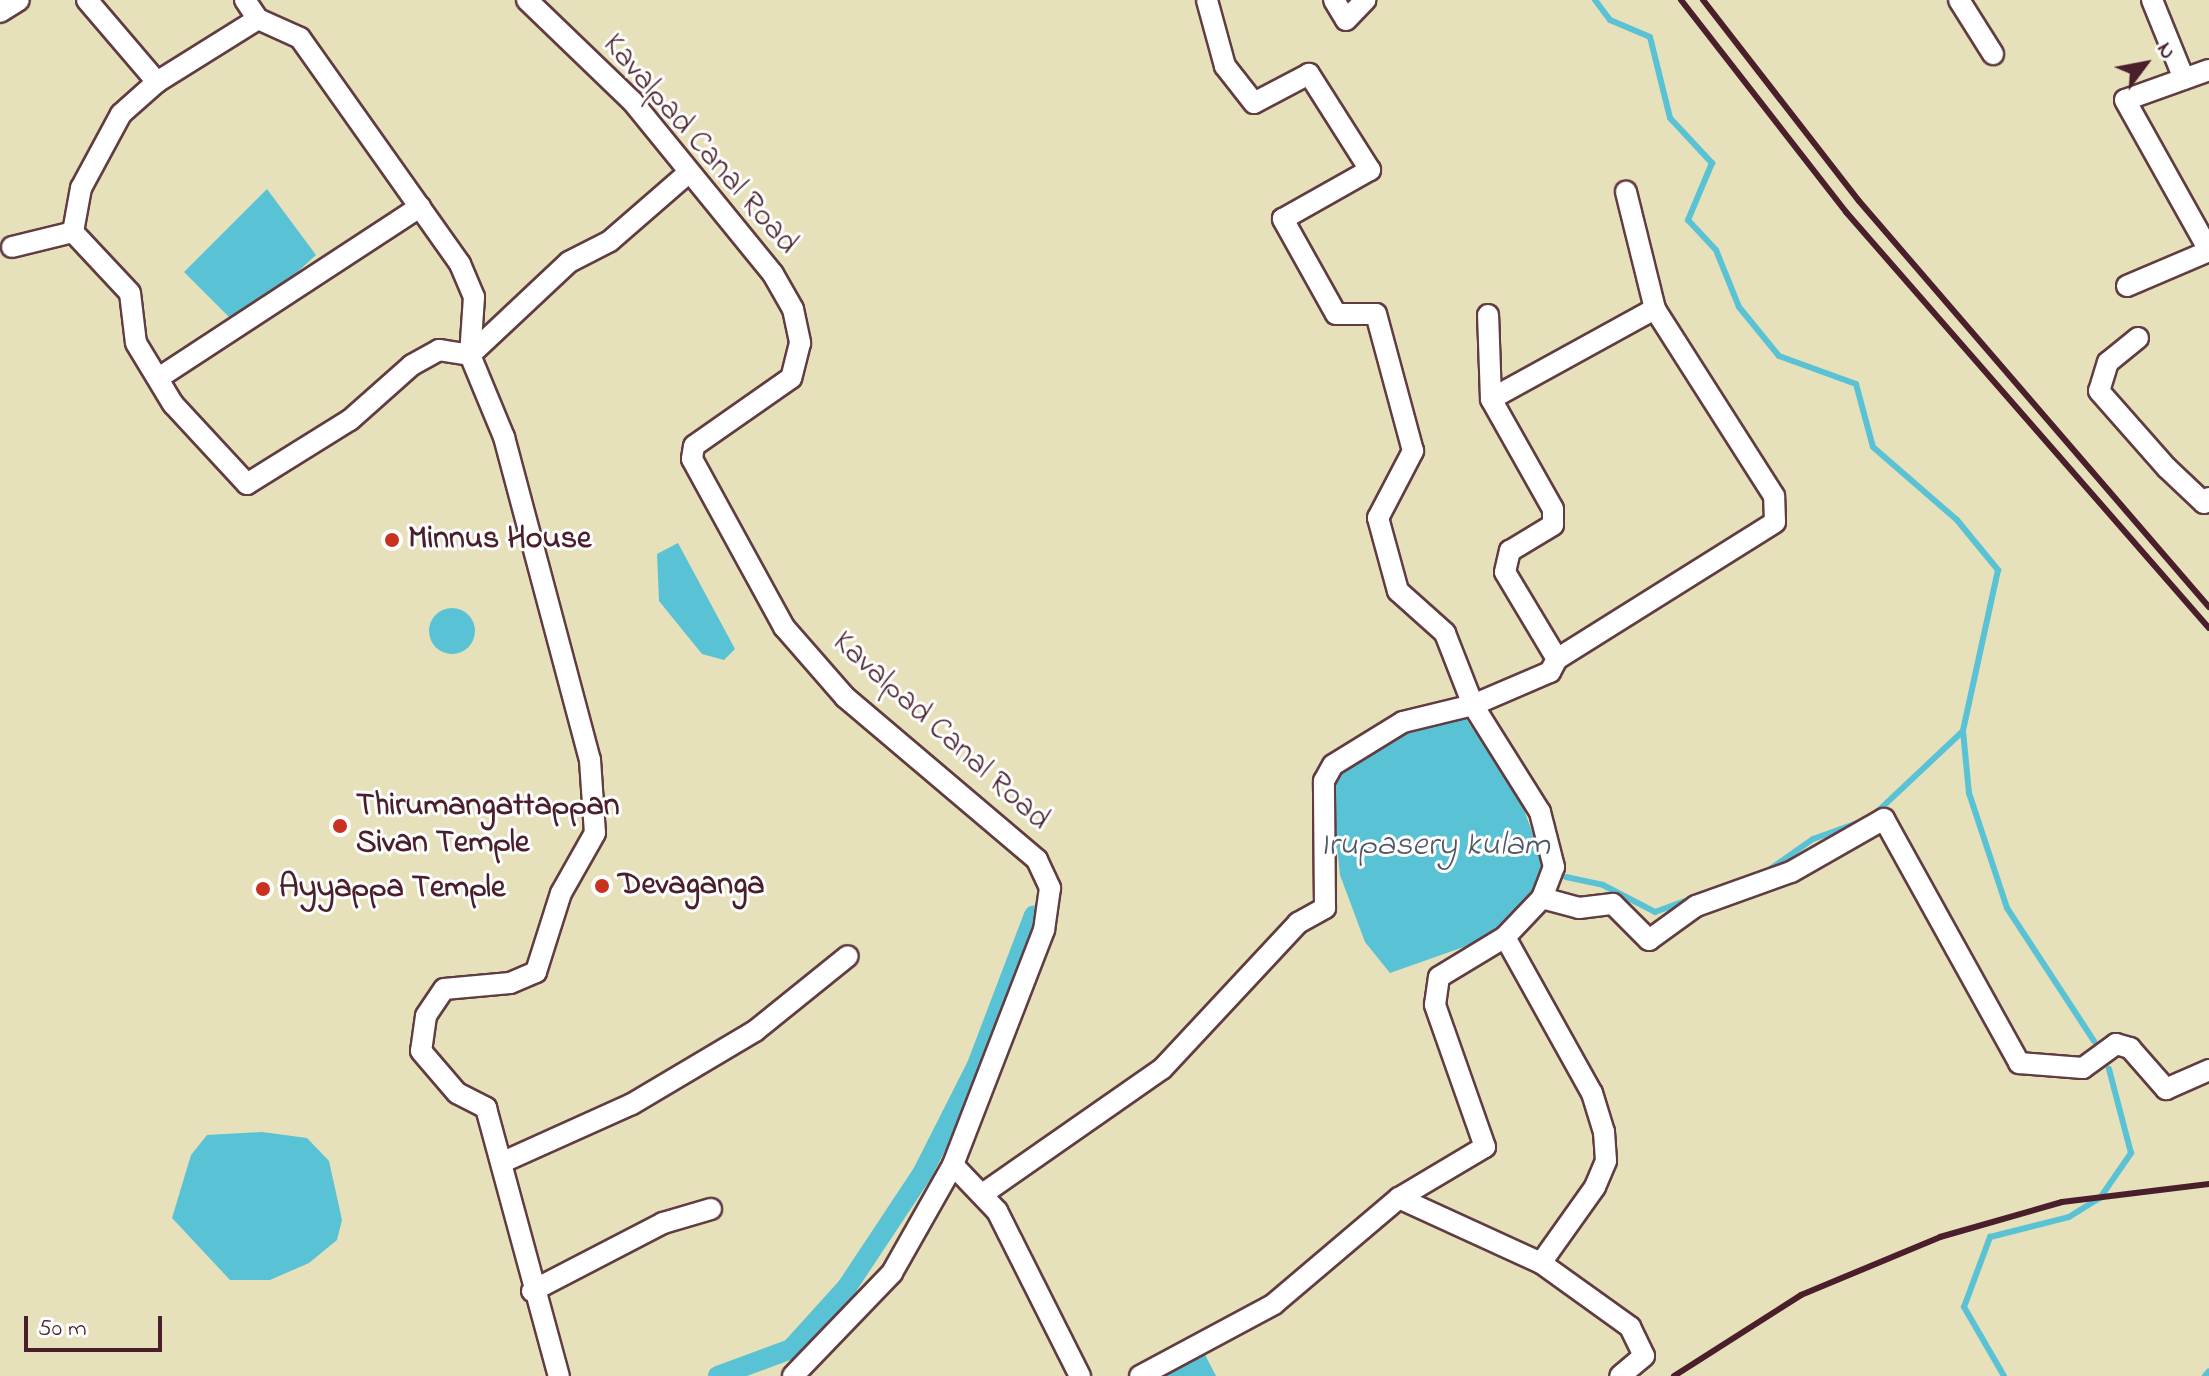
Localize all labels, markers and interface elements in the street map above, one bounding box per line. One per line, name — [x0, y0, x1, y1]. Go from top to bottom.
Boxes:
north arrow — [2105, 24, 2185, 104]
street label: Kavalpad Canal Road — [593, 27, 805, 263]
text: N — [2148, 36, 2183, 66]
place label: Minnus House — [408, 521, 591, 559]
marker: Minnus House — [383, 531, 401, 549]
street label: Kavalpad Canal Road — [823, 624, 1057, 840]
place label: Thirumangattappan Sivan Temple — [356, 789, 620, 864]
marker: Thirumangattappan Sivan Temple — [331, 817, 349, 835]
water label: Irupasery kulam — [1320, 827, 1550, 867]
place label: Devaganga — [618, 867, 765, 905]
place label: Ayyappa Temple — [279, 870, 505, 908]
marker: Devaganga — [593, 877, 611, 895]
marker: Ayyappa Temple — [254, 880, 272, 898]
scale bar — [28, 1300, 166, 1350]
text: 50 m — [38, 1312, 87, 1347]

